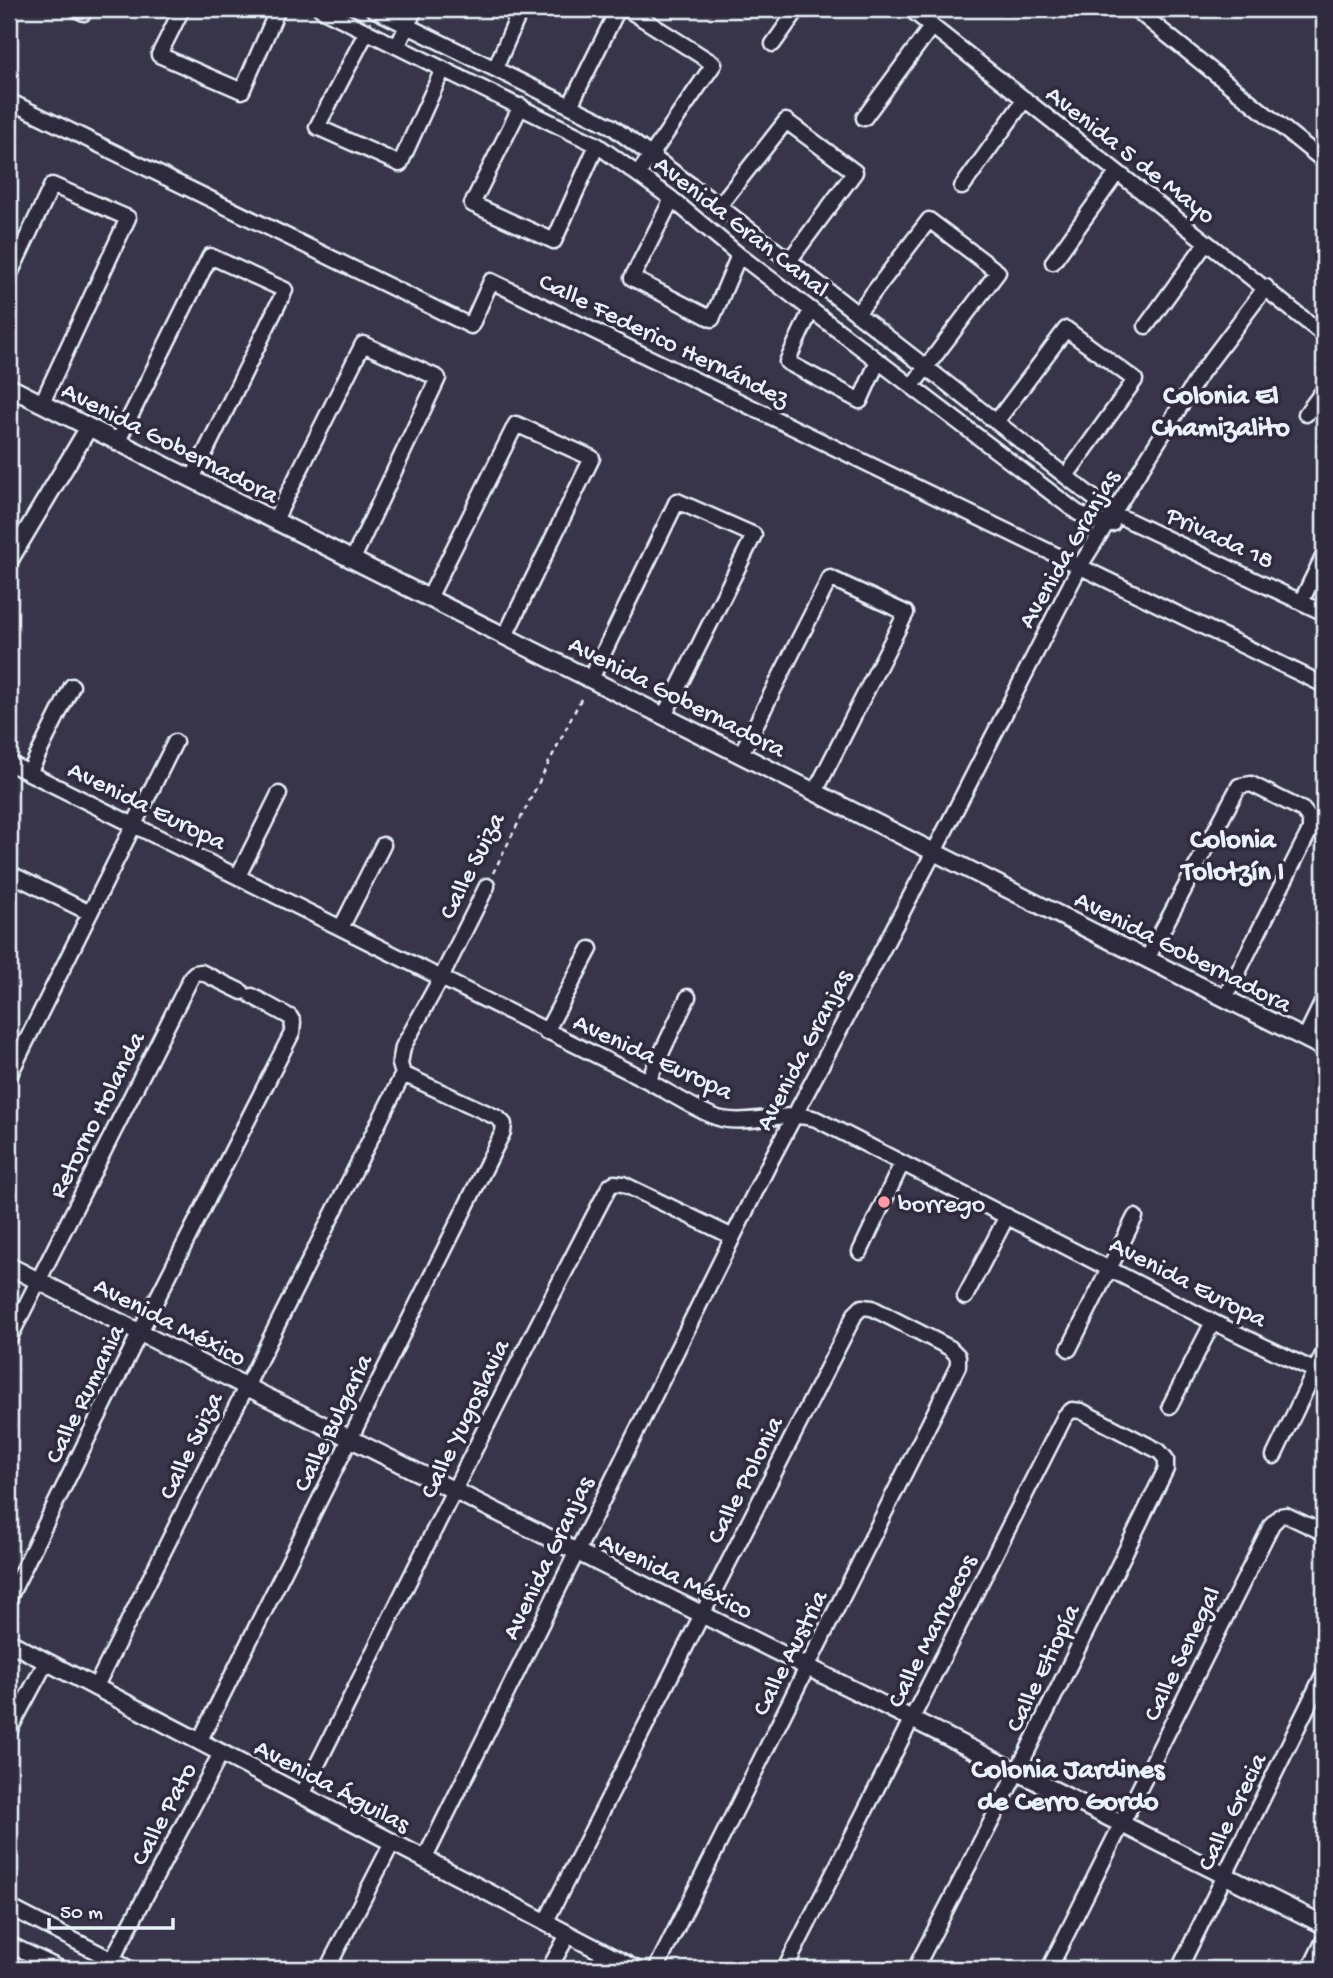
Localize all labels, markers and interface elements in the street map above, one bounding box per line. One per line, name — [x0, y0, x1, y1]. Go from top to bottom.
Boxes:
street label: Avenida 5 de Mayo — [1038, 80, 1221, 233]
street label: Avenida Gran Canal — [647, 151, 834, 307]
street label: Calle Federico Hernández — [533, 268, 795, 417]
street label: Avenida Gobernadora — [55, 377, 284, 514]
district label: Colonia El Chamizalito — [1152, 381, 1290, 446]
street label: Avenida Granjas — [1013, 464, 1130, 635]
street label: Privada 18 — [1159, 501, 1278, 579]
street label: Avenida Gobernadora — [562, 631, 791, 768]
street label: Avenida Europa — [62, 756, 232, 860]
street label: Calle Suiza — [434, 807, 515, 925]
district label: Colonia Tolotzín I — [1180, 825, 1284, 890]
street label: Avenida Gobernadora — [1068, 886, 1297, 1023]
street label: Avenida Granjas — [751, 964, 862, 1137]
street label: Avenida Europa — [567, 1009, 738, 1110]
street label: Retorno Holanda — [44, 1026, 155, 1205]
place label: borrego — [898, 1191, 985, 1222]
marker: borrego — [876, 1194, 892, 1210]
street label: Avenida Europa — [1103, 1231, 1272, 1338]
street label: Avenida México — [87, 1272, 250, 1376]
street label: Calle Rumania — [40, 1319, 135, 1469]
street label: Calle Yugoslavia — [415, 1334, 520, 1505]
street label: Calle Bulgaria — [288, 1349, 382, 1498]
street label: Calle Suiza — [154, 1387, 233, 1506]
street label: Calle Polonia — [702, 1411, 793, 1550]
street label: Avenida Granjas — [497, 1471, 604, 1646]
street label: Avenida México — [593, 1527, 757, 1629]
street label: Calle Marruecos — [882, 1549, 987, 1714]
street label: Calle Senegal — [1138, 1583, 1230, 1727]
street label: Calle Austria — [747, 1585, 838, 1722]
street label: Calle Etiopía — [1001, 1599, 1090, 1738]
street label: Avenida Águilas — [248, 1734, 415, 1843]
street label: Calle Grecia — [1192, 1747, 1277, 1877]
district label: Colonia Jardines de Cerro Gordo — [972, 1755, 1166, 1820]
street label: Calle Pato — [126, 1758, 206, 1872]
scale bar — [49, 1887, 173, 1931]
text: 50 m — [60, 1902, 103, 1927]

